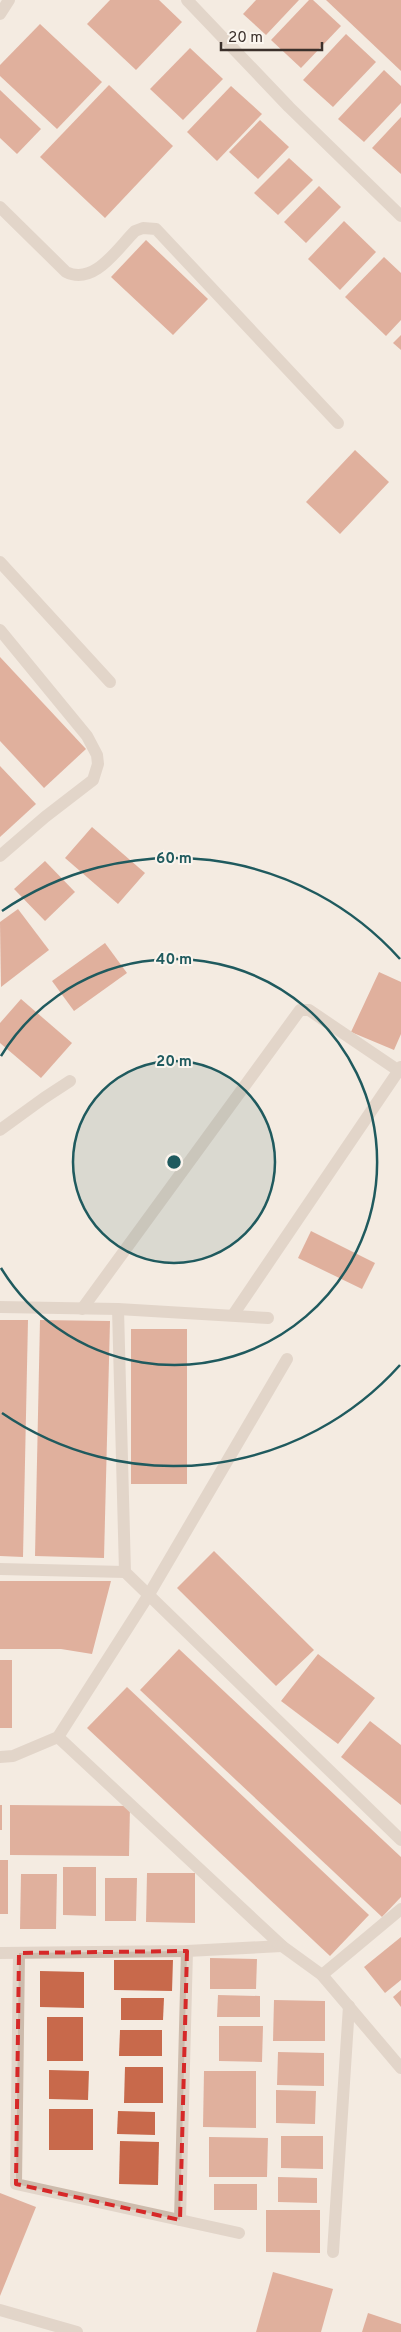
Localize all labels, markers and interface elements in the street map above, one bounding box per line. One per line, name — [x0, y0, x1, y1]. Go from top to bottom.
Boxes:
scale bar — [221, 20, 322, 52]
text: 20 m — [228, 29, 263, 48]
text: 60 m — [156, 850, 192, 869]
text: 40 m — [156, 951, 192, 970]
text: 20 m — [156, 1053, 192, 1072]
centre of rings — [165, 1153, 183, 1171]

